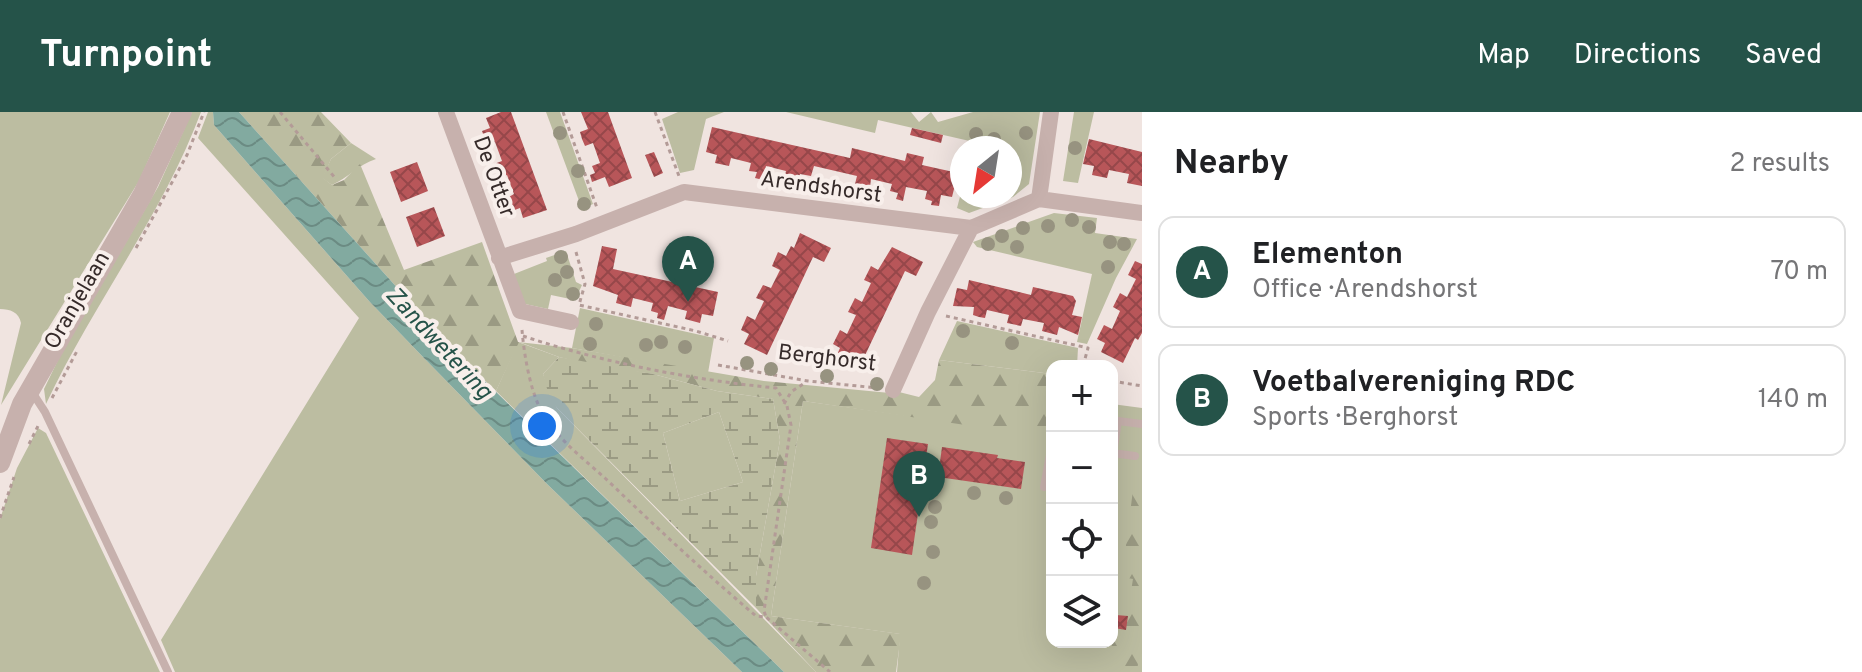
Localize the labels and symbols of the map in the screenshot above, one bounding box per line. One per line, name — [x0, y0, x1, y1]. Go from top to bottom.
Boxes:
street label: De Otter — [466, 133, 520, 222]
north arrow — [950, 136, 1022, 208]
street label: Arendshorst — [759, 166, 883, 210]
pin: A — [662, 236, 714, 302]
street label: Oranjelaan — [39, 247, 117, 355]
water label: Zandwetering — [378, 281, 499, 407]
street label: Berghorst — [776, 340, 878, 378]
your location — [522, 406, 562, 446]
pin: B — [893, 451, 945, 517]

